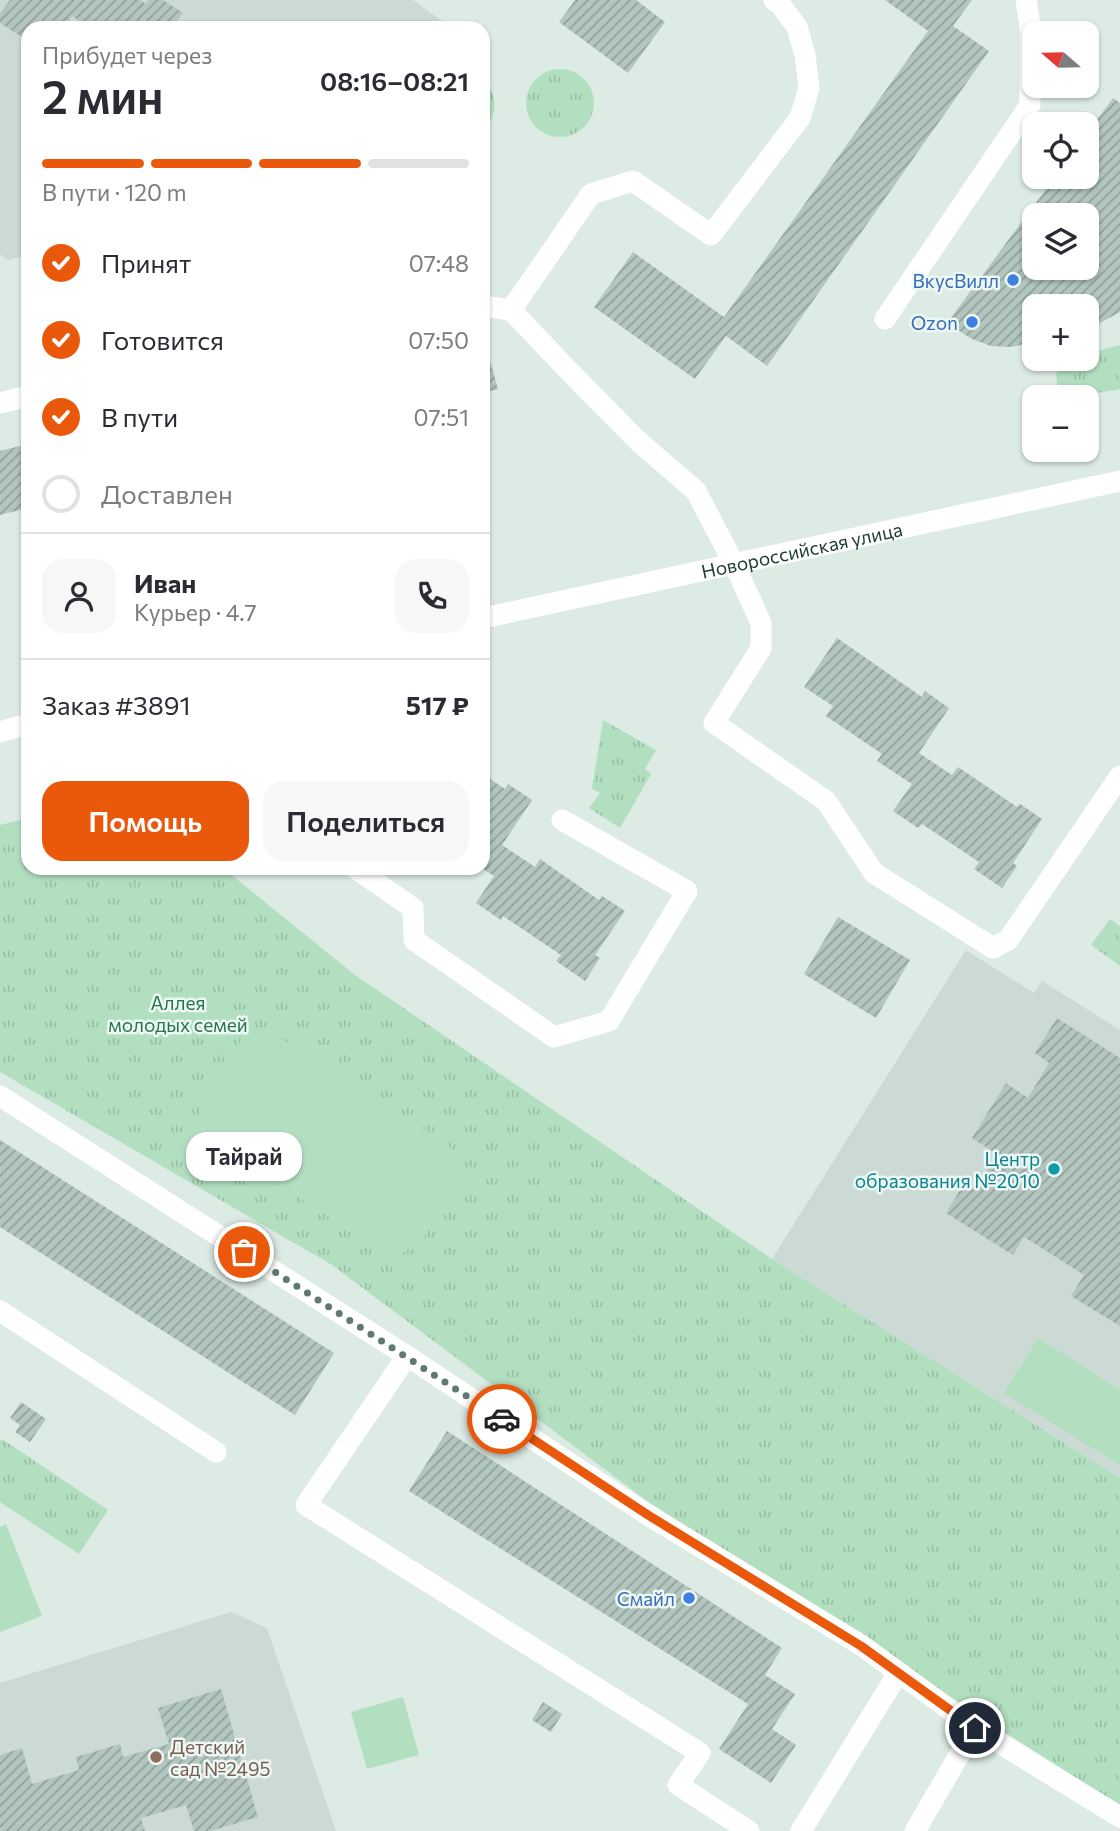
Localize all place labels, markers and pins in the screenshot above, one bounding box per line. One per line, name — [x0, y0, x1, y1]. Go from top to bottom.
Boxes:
place label: ВкусВилл — [913, 269, 999, 292]
marker: ВкусВилл — [1005, 272, 1021, 288]
place label: Ozon — [911, 311, 958, 334]
marker: Ozon — [964, 314, 980, 330]
callout: Тайрай — [186, 1133, 302, 1182]
place label: Центр образования №2010 — [855, 1147, 1040, 1192]
marker: Центр образования №2010 — [1046, 1161, 1062, 1177]
pin — [214, 1222, 274, 1282]
place label: Смайл — [617, 1587, 675, 1610]
marker: Смайл — [681, 1590, 697, 1606]
pin — [945, 1698, 1005, 1758]
place label: Детский сад №2495 — [170, 1735, 270, 1780]
marker: Детский сад №2495 — [148, 1749, 164, 1765]

